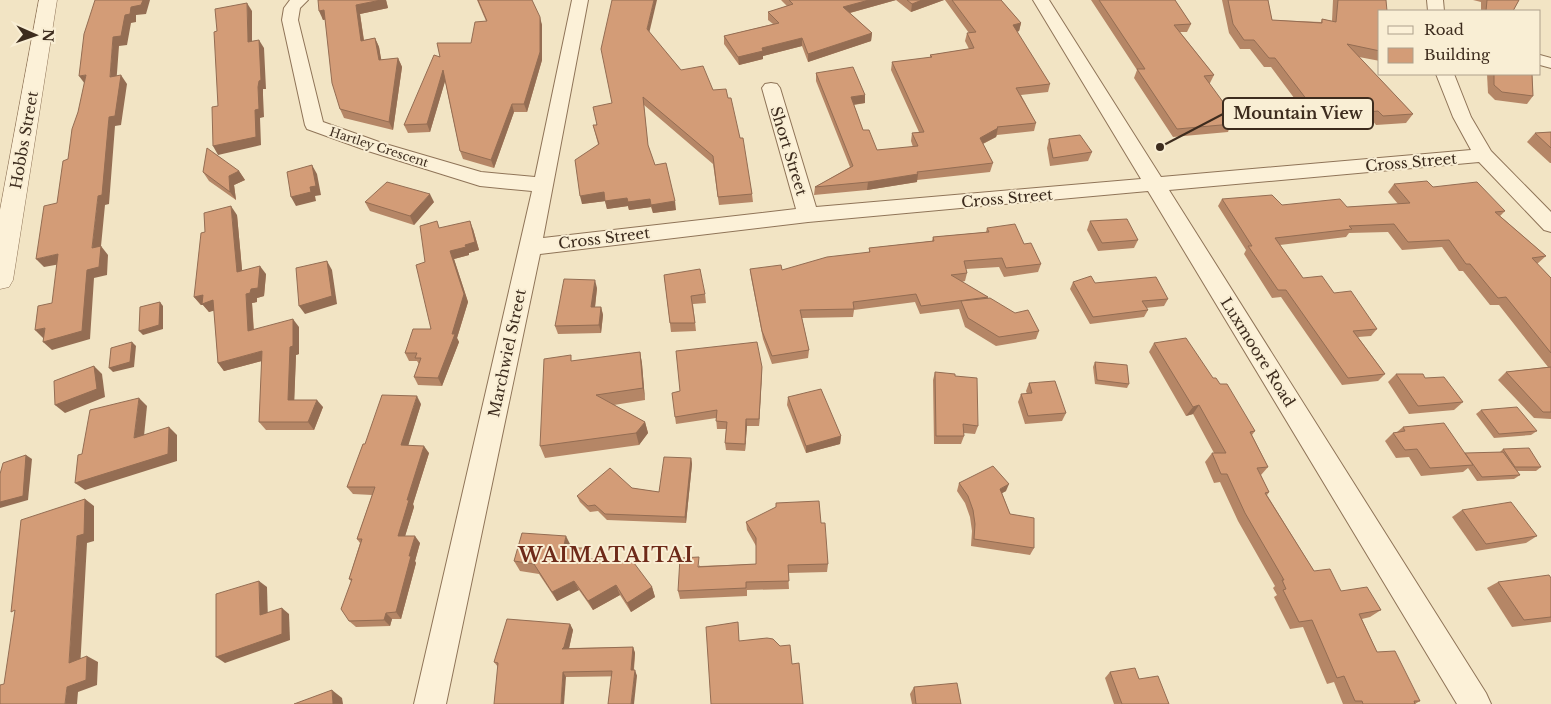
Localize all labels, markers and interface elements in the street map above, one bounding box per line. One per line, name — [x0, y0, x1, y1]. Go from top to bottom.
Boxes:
north arrow — [10, 10, 60, 60]
legend — [1378, 10, 1541, 75]
text: Road — [1424, 20, 1464, 39]
text: N — [39, 29, 57, 42]
text: Building — [1424, 45, 1491, 64]
street label: Hobbs Street — [6, 89, 42, 190]
callout: Mountain View — [1223, 98, 1373, 129]
text: Mountain View — [1233, 103, 1364, 123]
street label: Short Street — [766, 104, 812, 198]
street label: Hartley Crescent — [328, 124, 431, 170]
street label: Cross Street — [1364, 149, 1458, 175]
street label: Cross Street — [960, 185, 1054, 211]
street label: Cross Street — [557, 223, 651, 253]
street label: Marchwiel Street — [484, 287, 530, 419]
street label: Luxmoore Road — [1217, 294, 1299, 410]
district label: WAIMATAITAI — [517, 543, 694, 567]

